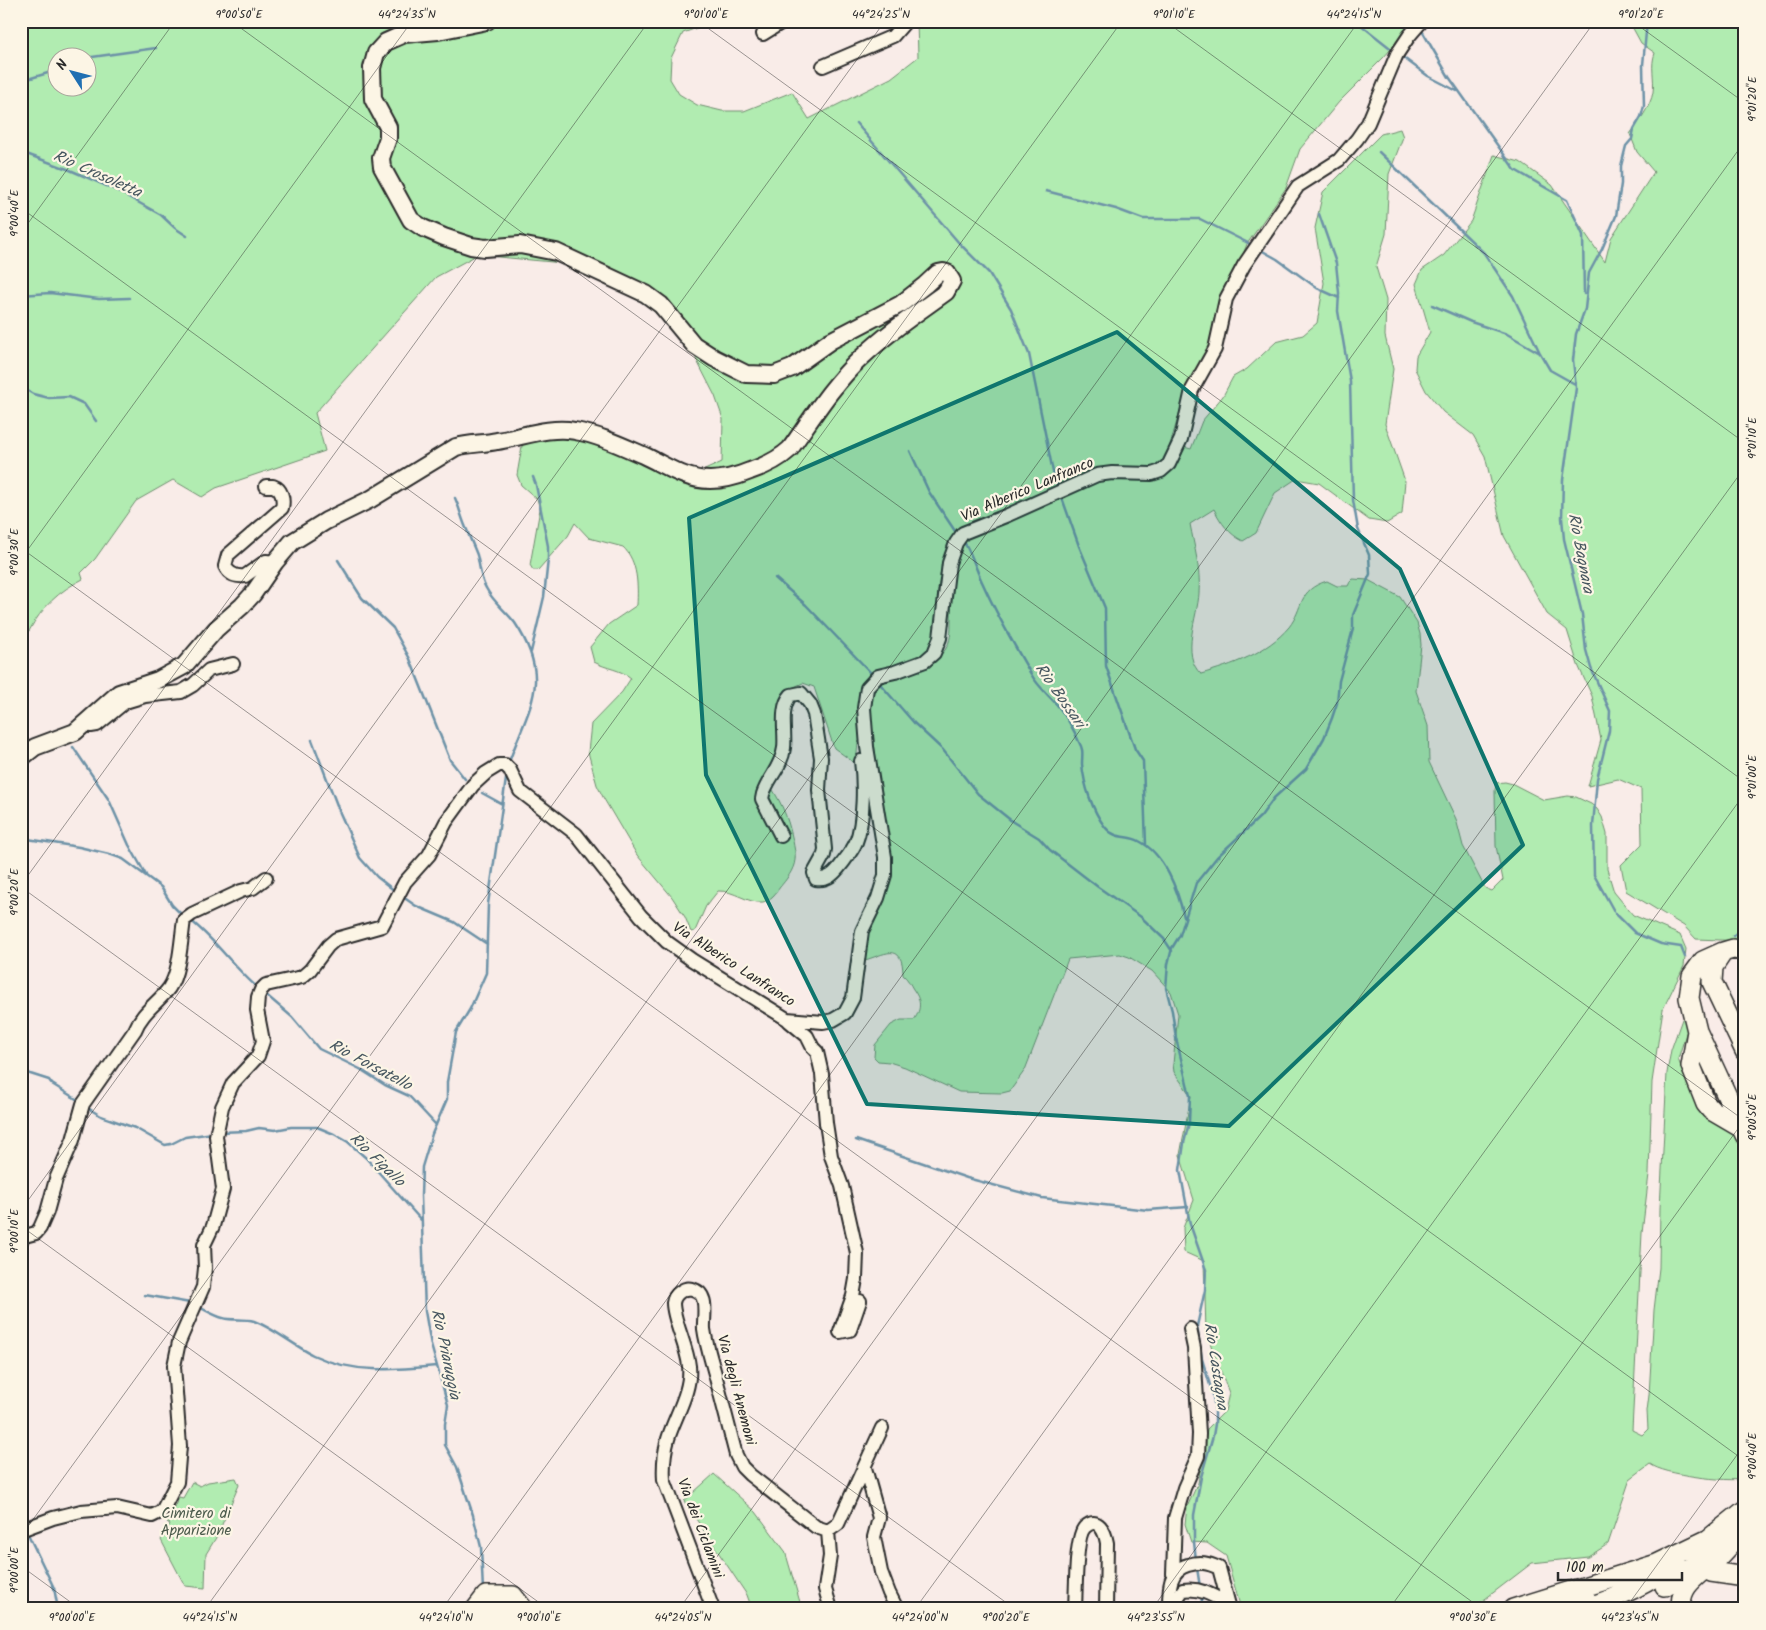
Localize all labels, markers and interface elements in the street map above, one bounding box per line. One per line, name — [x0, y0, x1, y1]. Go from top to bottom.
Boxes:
text: 9°00'50"E — [215, 5, 264, 24]
text: 44°24'35"N — [378, 5, 436, 24]
text: 9°01'00"E — [684, 5, 729, 24]
text: 44°24'25"N — [852, 5, 910, 24]
text: 9°01'10"E — [1153, 5, 1196, 24]
text: 44°24'15"N — [1327, 5, 1381, 24]
text: 9°01'20"E — [1618, 5, 1665, 24]
north arrow — [48, 48, 98, 98]
text: N — [51, 55, 74, 75]
text: 9°01'20"E — [1743, 75, 1762, 122]
water label: Rio Crosoletta — [49, 144, 147, 206]
text: 9°00'40"E — [5, 188, 24, 237]
text: 9°01'10"E — [1743, 416, 1762, 459]
street label: Via Alberico Lanfranco — [957, 451, 1098, 529]
water label: Rio Bagnara — [1561, 511, 1601, 597]
text: 9°00'30"E — [5, 527, 24, 576]
water label: Rio Bossari — [1028, 658, 1093, 736]
text: 9°01'00"E — [1743, 754, 1762, 799]
text: 9°00'20"E — [5, 867, 24, 916]
street label: Via Alberico Lanfranco — [667, 916, 800, 1014]
water label: Rio Forsatello — [324, 1033, 418, 1098]
text: 9°00'50"E — [1743, 1092, 1762, 1141]
water label: Rio Figallo — [343, 1127, 412, 1194]
text: 9°00'10"E — [5, 1208, 24, 1253]
water label: Rio Priaruggia — [424, 1307, 468, 1403]
water label: Rio Castagna — [1196, 1321, 1235, 1413]
street label: Via degli Anemoni — [710, 1332, 763, 1450]
text: 9°00'40"E — [1743, 1431, 1762, 1480]
street label: Via dei Ciclamini — [670, 1475, 731, 1583]
park label: Cimitero di Apparizione — [161, 1502, 232, 1543]
text: 9°00'00"E — [5, 1546, 24, 1593]
scale bar — [1558, 1550, 1682, 1582]
text: 100 m — [1566, 1556, 1604, 1580]
text: 9°00'00"E — [49, 1608, 96, 1627]
text: 44°24'15"N — [183, 1608, 237, 1627]
text: 44°24'10"N — [419, 1608, 473, 1627]
text: 9°00'10"E — [517, 1608, 562, 1627]
text: 44°24'05"N — [654, 1608, 712, 1627]
text: 44°24'00"N — [892, 1608, 948, 1627]
text: 9°00'20"E — [982, 1608, 1031, 1627]
text: 44°23'55"N — [1127, 1608, 1185, 1627]
text: 9°00'30"E — [1449, 1608, 1498, 1627]
text: 44°23'45"N — [1601, 1608, 1659, 1627]

